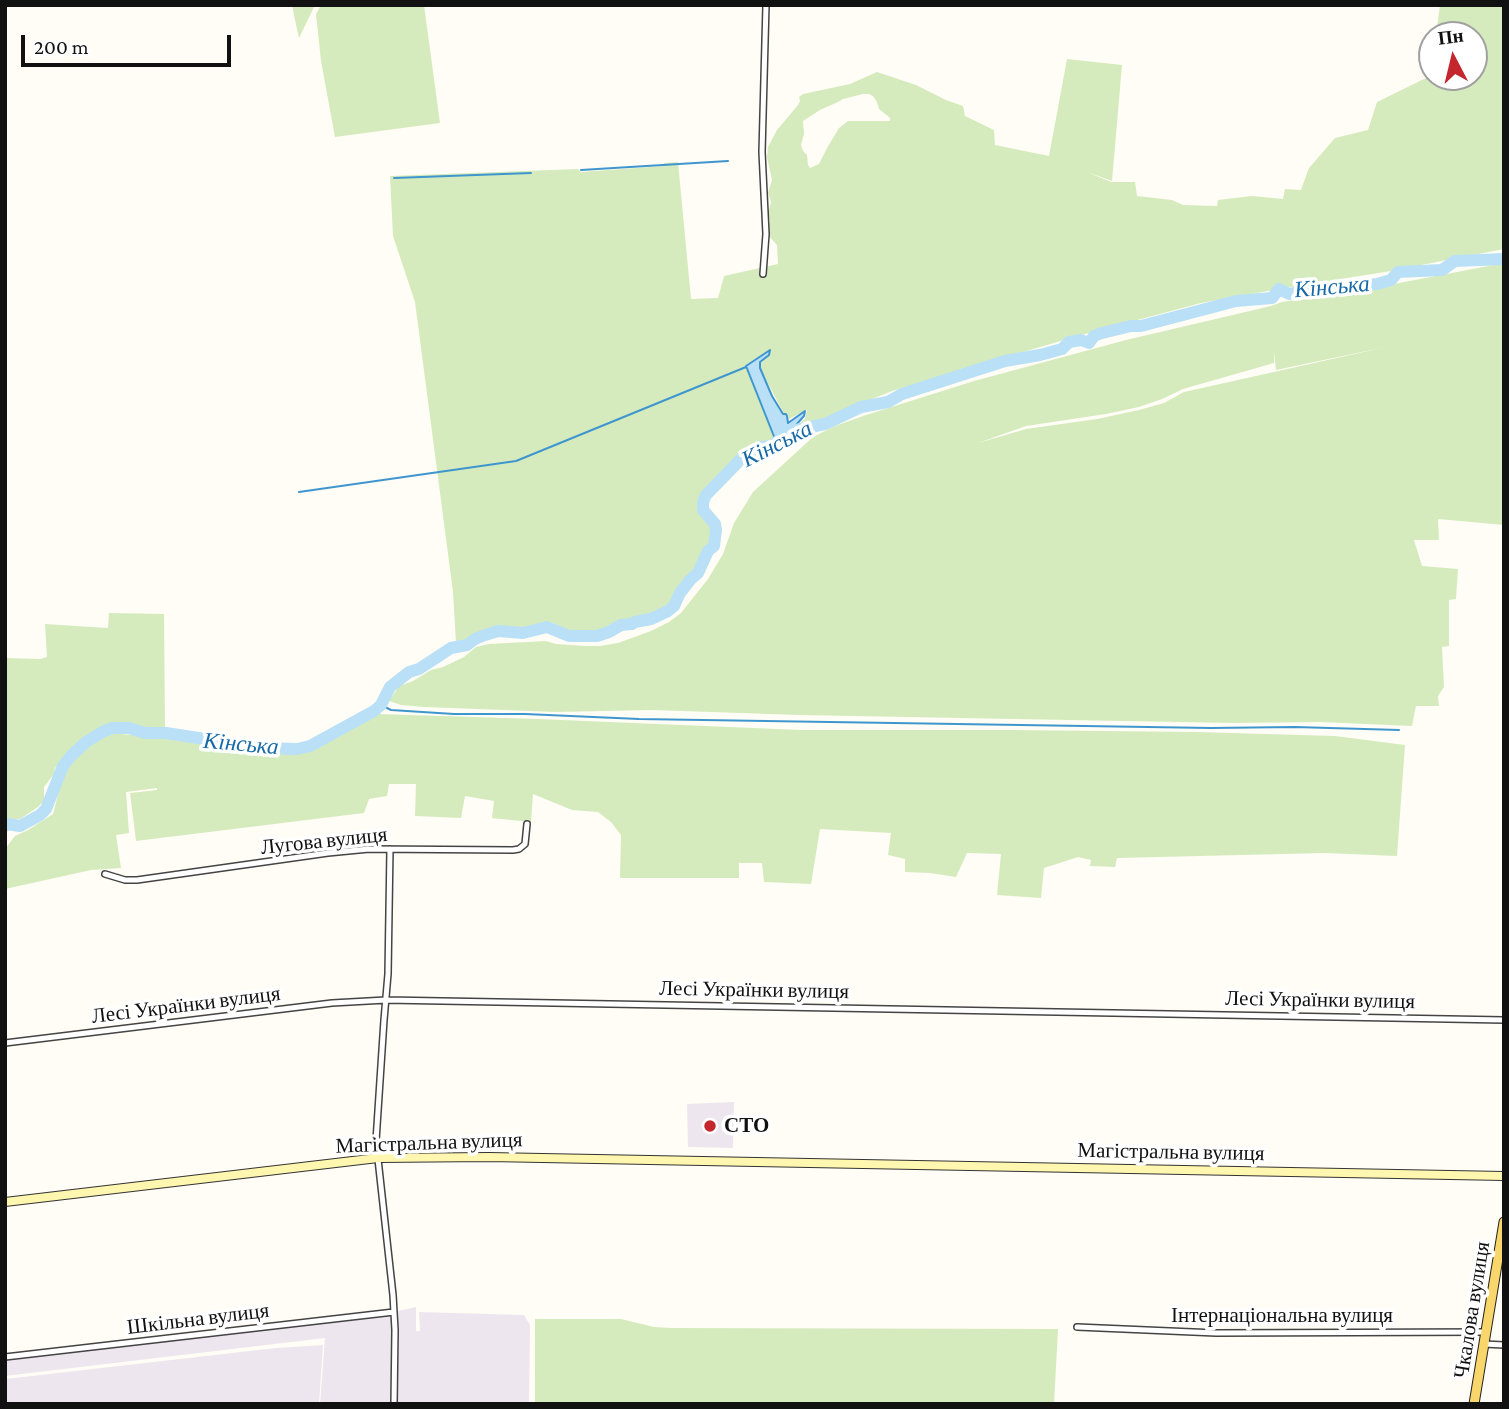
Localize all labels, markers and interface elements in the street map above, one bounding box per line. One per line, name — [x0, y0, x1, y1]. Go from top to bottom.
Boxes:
scale bar — [24, 21, 234, 65]
north arrow — [1418, 21, 1488, 91]
text: Пн — [1437, 25, 1465, 49]
text: 200 m — [34, 35, 89, 59]
water label: Кінська — [1293, 270, 1371, 304]
water label: Кінська — [737, 415, 817, 473]
water label: Кінська — [202, 727, 280, 761]
street label: Лугова вулиця — [259, 822, 389, 860]
street label: Лесі Українки вулиця — [659, 976, 849, 1004]
street label: Лесі Українки вулиця — [90, 981, 282, 1029]
street label: Лесі Українки вулиця — [1225, 986, 1415, 1014]
place label: СТО — [724, 1113, 769, 1139]
marker: СТО — [702, 1118, 718, 1134]
street label: Магістральна вулиця — [335, 1127, 523, 1159]
street label: Магістральна вулиця — [1077, 1138, 1265, 1166]
street label: Чкалова вулиця — [1449, 1240, 1495, 1380]
street label: Шкільна вулиця — [125, 1298, 271, 1340]
street label: Інтернаціональна вулиця — [1171, 1303, 1393, 1329]

